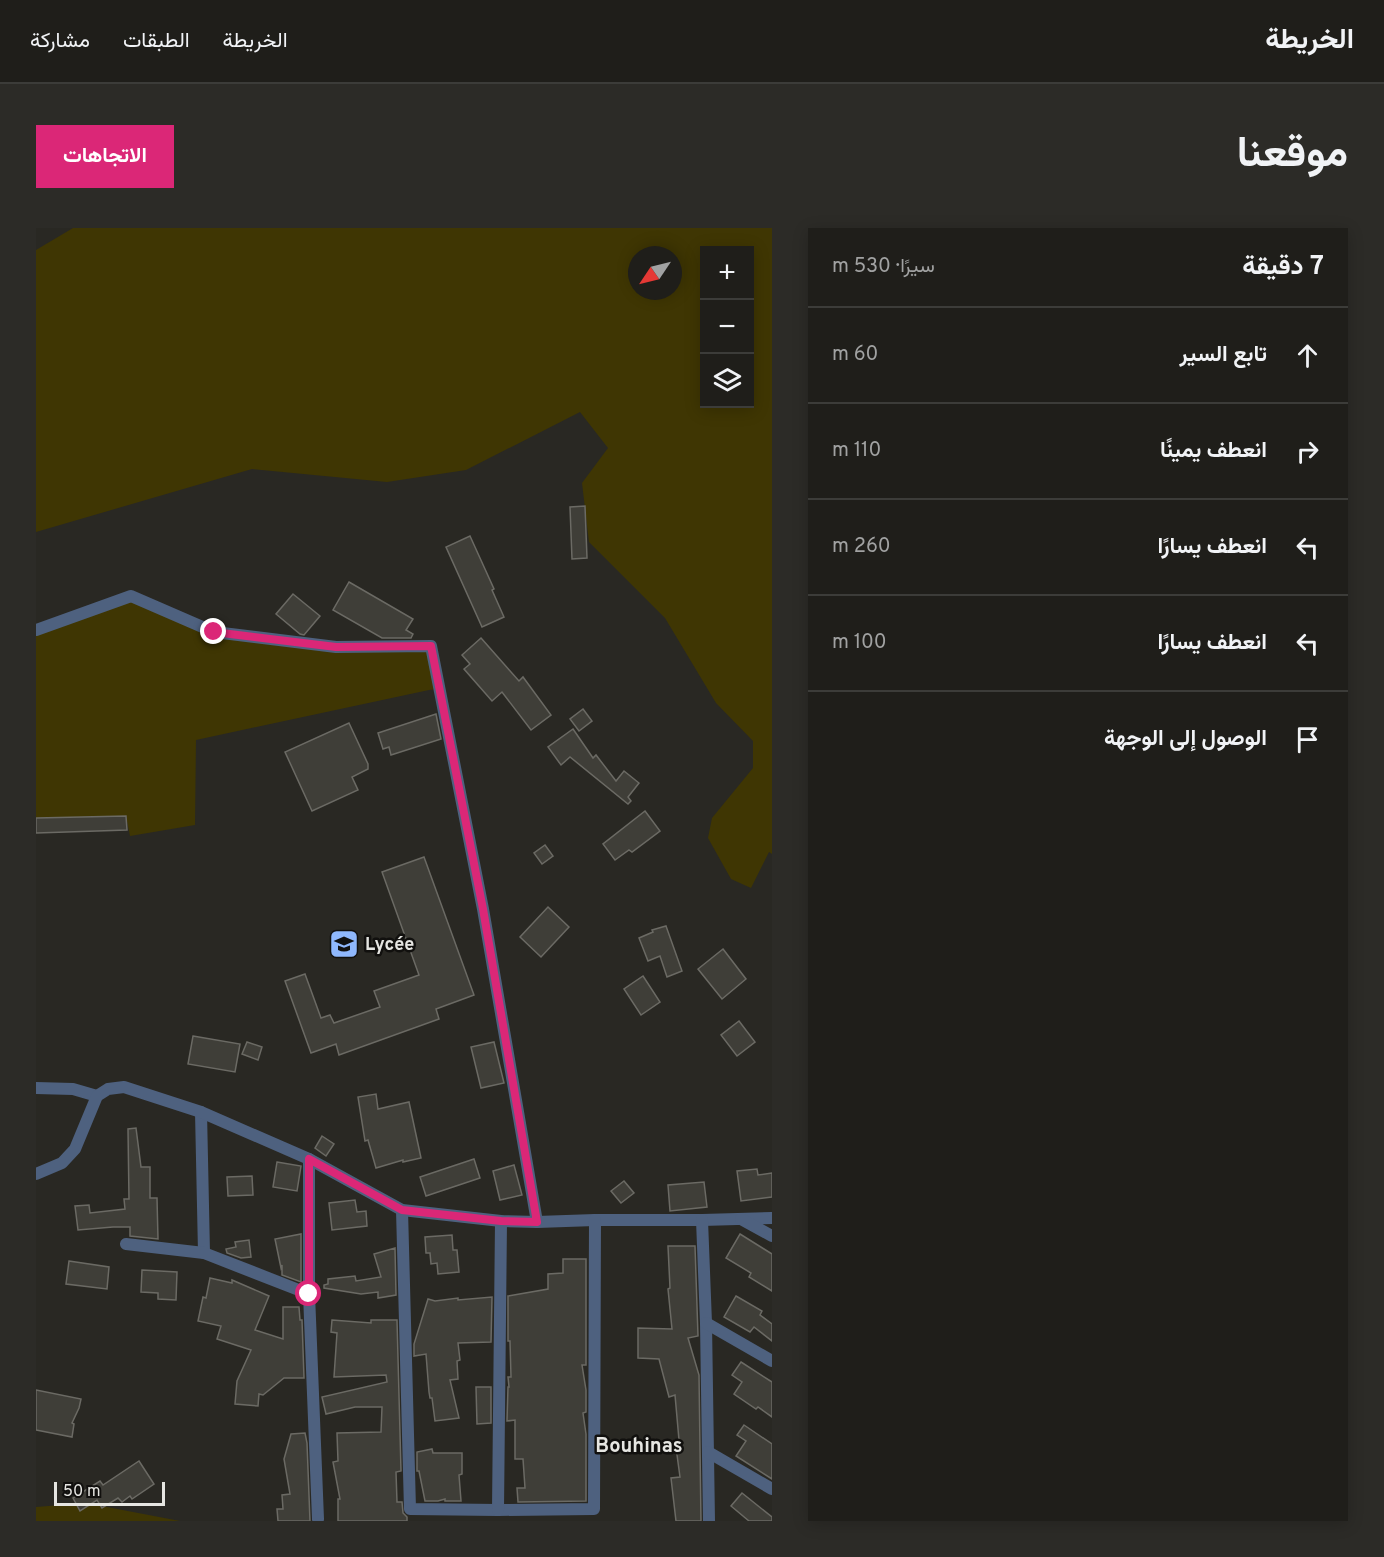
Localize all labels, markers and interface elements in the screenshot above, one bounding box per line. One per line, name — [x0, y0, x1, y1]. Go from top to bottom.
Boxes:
text: الخريطة — [1265, 23, 1354, 59]
text: مشاركة — [30, 28, 90, 55]
text: الطبقات — [123, 28, 190, 55]
text: الخريطة — [223, 28, 288, 55]
button: الاتجاهات — [36, 125, 174, 188]
text: موقعنا — [1237, 129, 1348, 182]
north arrow — [628, 246, 682, 300]
map controls — [700, 246, 754, 408]
button: + — [700, 246, 754, 300]
text: 7 دقيقة — [1242, 251, 1324, 284]
text: سيرًا · 530 m — [832, 254, 935, 280]
button: − — [700, 300, 754, 354]
icon: ahead — [1291, 339, 1324, 372]
text: 60 m — [832, 342, 878, 368]
text: تابع السير — [1179, 342, 1267, 369]
button: layers — [700, 354, 754, 408]
icon: right — [1291, 435, 1324, 468]
text: 110 m — [832, 438, 881, 464]
text: انعطف يمينًا — [1160, 438, 1267, 465]
icon: left — [1291, 531, 1324, 564]
text: 260 m — [832, 534, 891, 560]
text: انعطف يسارًا — [1157, 534, 1267, 561]
route end — [200, 618, 226, 644]
icon: left — [1291, 627, 1324, 660]
text: 100 m — [832, 630, 887, 656]
text: انعطف يسارًا — [1157, 630, 1267, 657]
icon: arrive — [1291, 723, 1324, 756]
text: الوصول إلى الوجهة — [1104, 726, 1267, 753]
school or university icon: Lycée — [328, 928, 360, 960]
place label: Lycée — [365, 934, 414, 957]
route start — [295, 1280, 321, 1306]
district label: Bouhinas — [595, 1434, 683, 1460]
scale bar — [54, 1479, 165, 1506]
text: 50 m — [63, 1482, 101, 1502]

